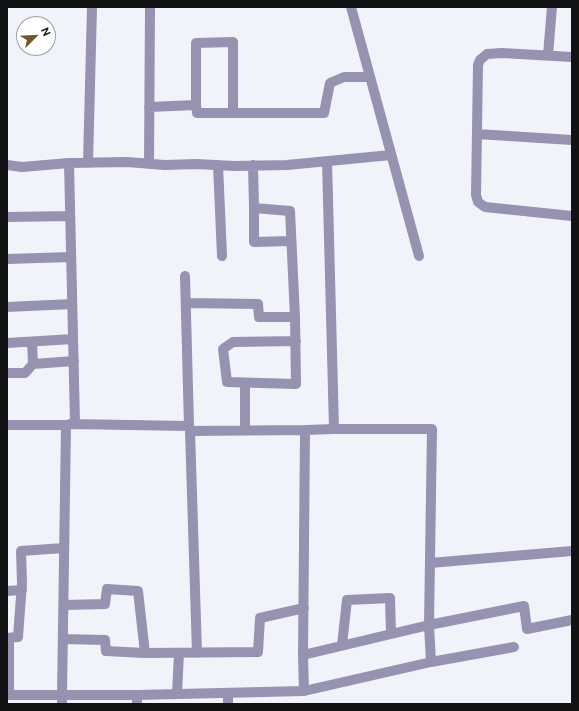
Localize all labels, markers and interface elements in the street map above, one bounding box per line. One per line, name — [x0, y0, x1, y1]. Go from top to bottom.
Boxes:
north arrow — [16, 16, 56, 56]
text: N — [39, 25, 53, 38]

